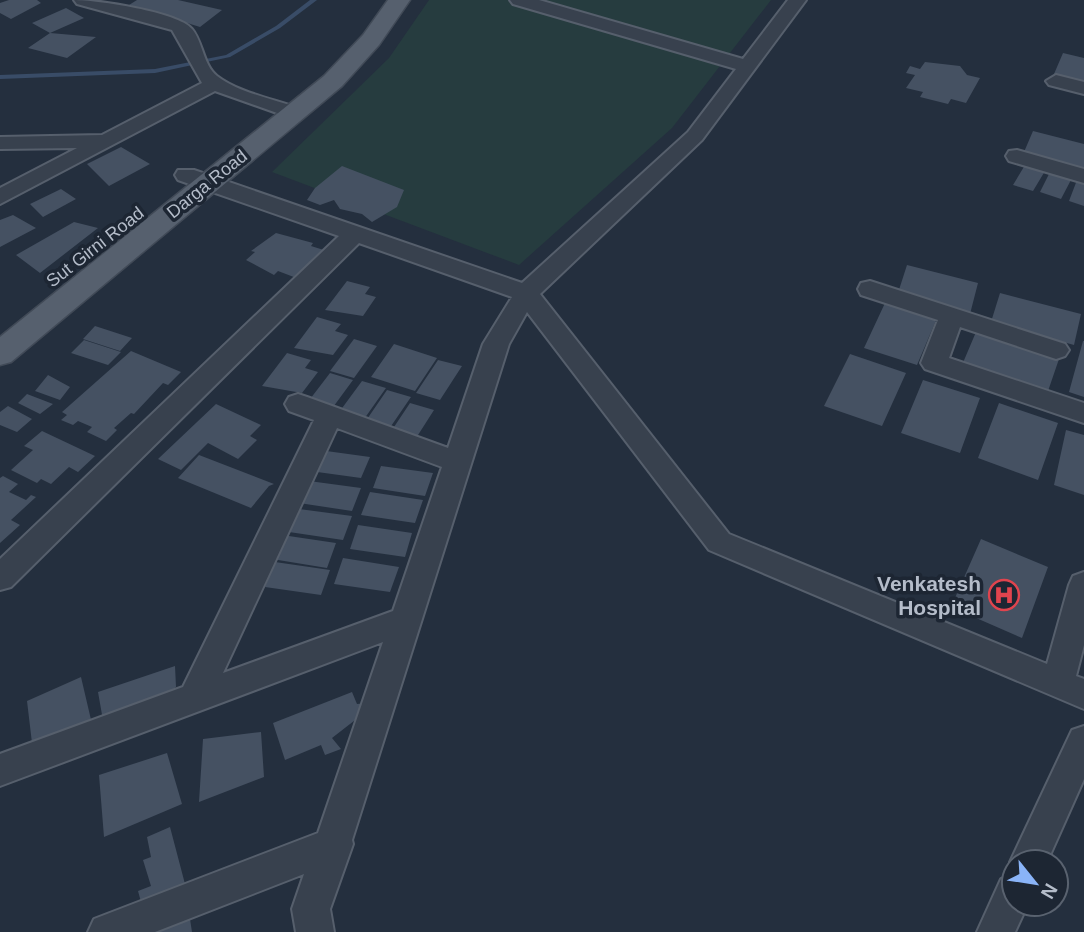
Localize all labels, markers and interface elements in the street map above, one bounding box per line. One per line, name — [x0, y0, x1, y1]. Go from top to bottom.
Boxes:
street label: Darga Road — [163, 146, 251, 222]
street label: Sut Girni Road — [42, 203, 148, 291]
place label: Venkatesh Hospital — [877, 572, 981, 619]
hospital icon: Venkatesh Hospital — [987, 578, 1021, 612]
north arrow — [1000, 848, 1070, 918]
text: N — [1037, 880, 1062, 902]

